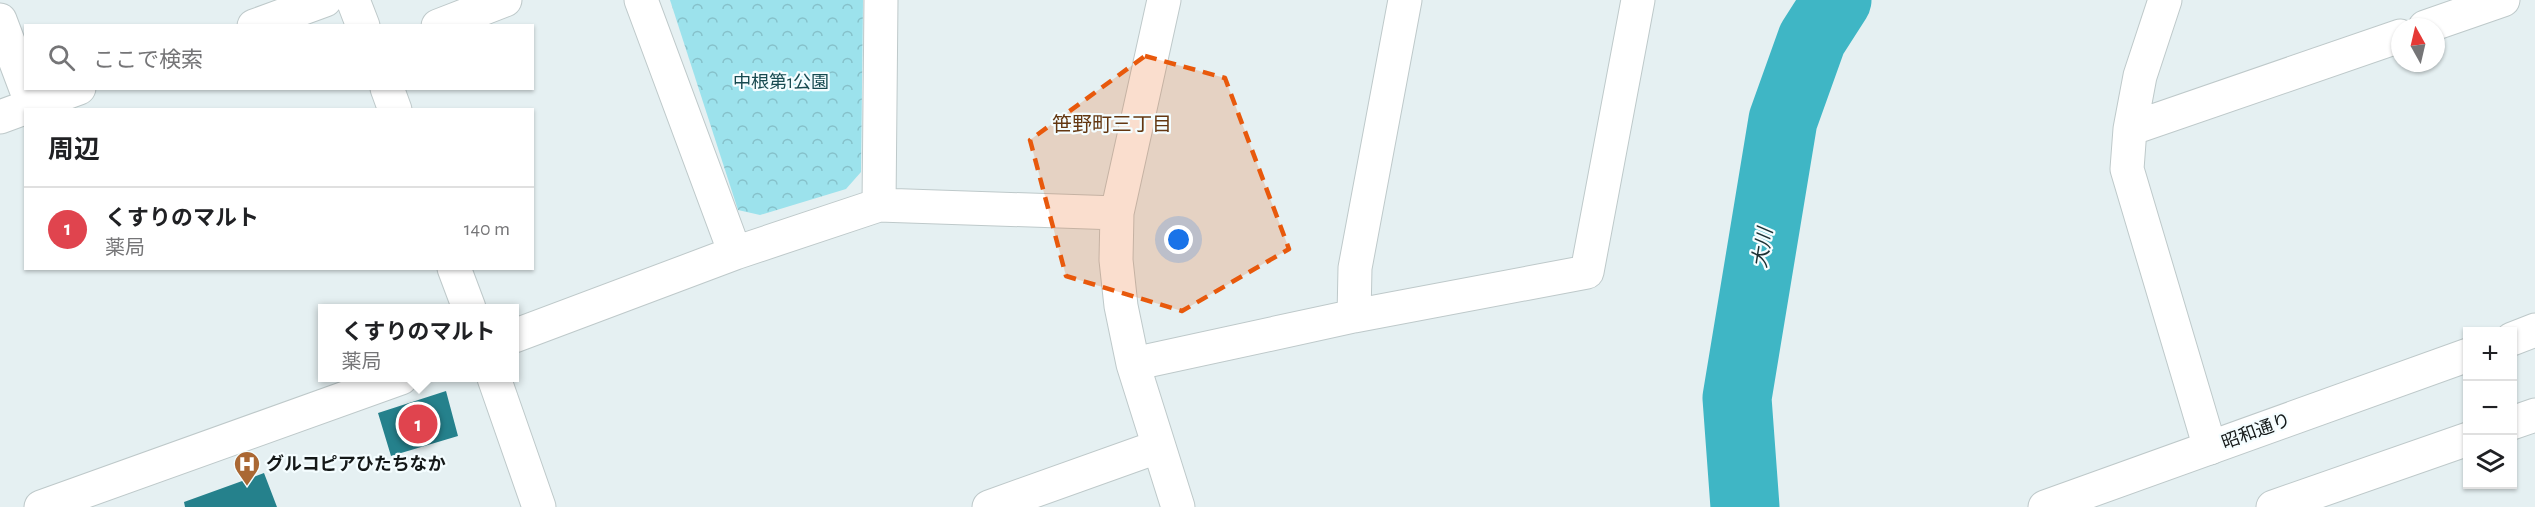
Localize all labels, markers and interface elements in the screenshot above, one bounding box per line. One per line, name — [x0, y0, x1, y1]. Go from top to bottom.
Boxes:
north arrow — [2391, 18, 2445, 72]
search box — [24, 24, 534, 90]
icon: search — [45, 41, 78, 74]
text: ここで検索 — [93, 49, 203, 71]
park label: 中根第1公園 — [733, 72, 829, 92]
district label: 笹野町三丁目 — [1052, 114, 1172, 135]
text: 周辺 — [48, 137, 100, 163]
text: くすりのマルト — [105, 207, 259, 229]
text: 1 — [64, 219, 71, 239]
text: 140 m — [464, 219, 510, 239]
your location — [1164, 225, 1193, 254]
water label: 大川 — [1749, 225, 1776, 269]
text: 薬局 — [105, 238, 145, 258]
popup — [318, 304, 519, 382]
text: くすりのマルト — [341, 321, 496, 343]
map controls — [2463, 327, 2517, 489]
button: + — [2463, 327, 2517, 381]
text: 薬局 — [341, 352, 381, 372]
button: − — [2463, 381, 2517, 435]
pin: 1 — [398, 402, 438, 446]
street label: 昭和通り — [2219, 409, 2293, 453]
button: layers — [2463, 435, 2517, 489]
hospital icon: グルコピアひたちなか — [232, 449, 262, 487]
place label: グルコピアひたちなか — [266, 454, 446, 474]

